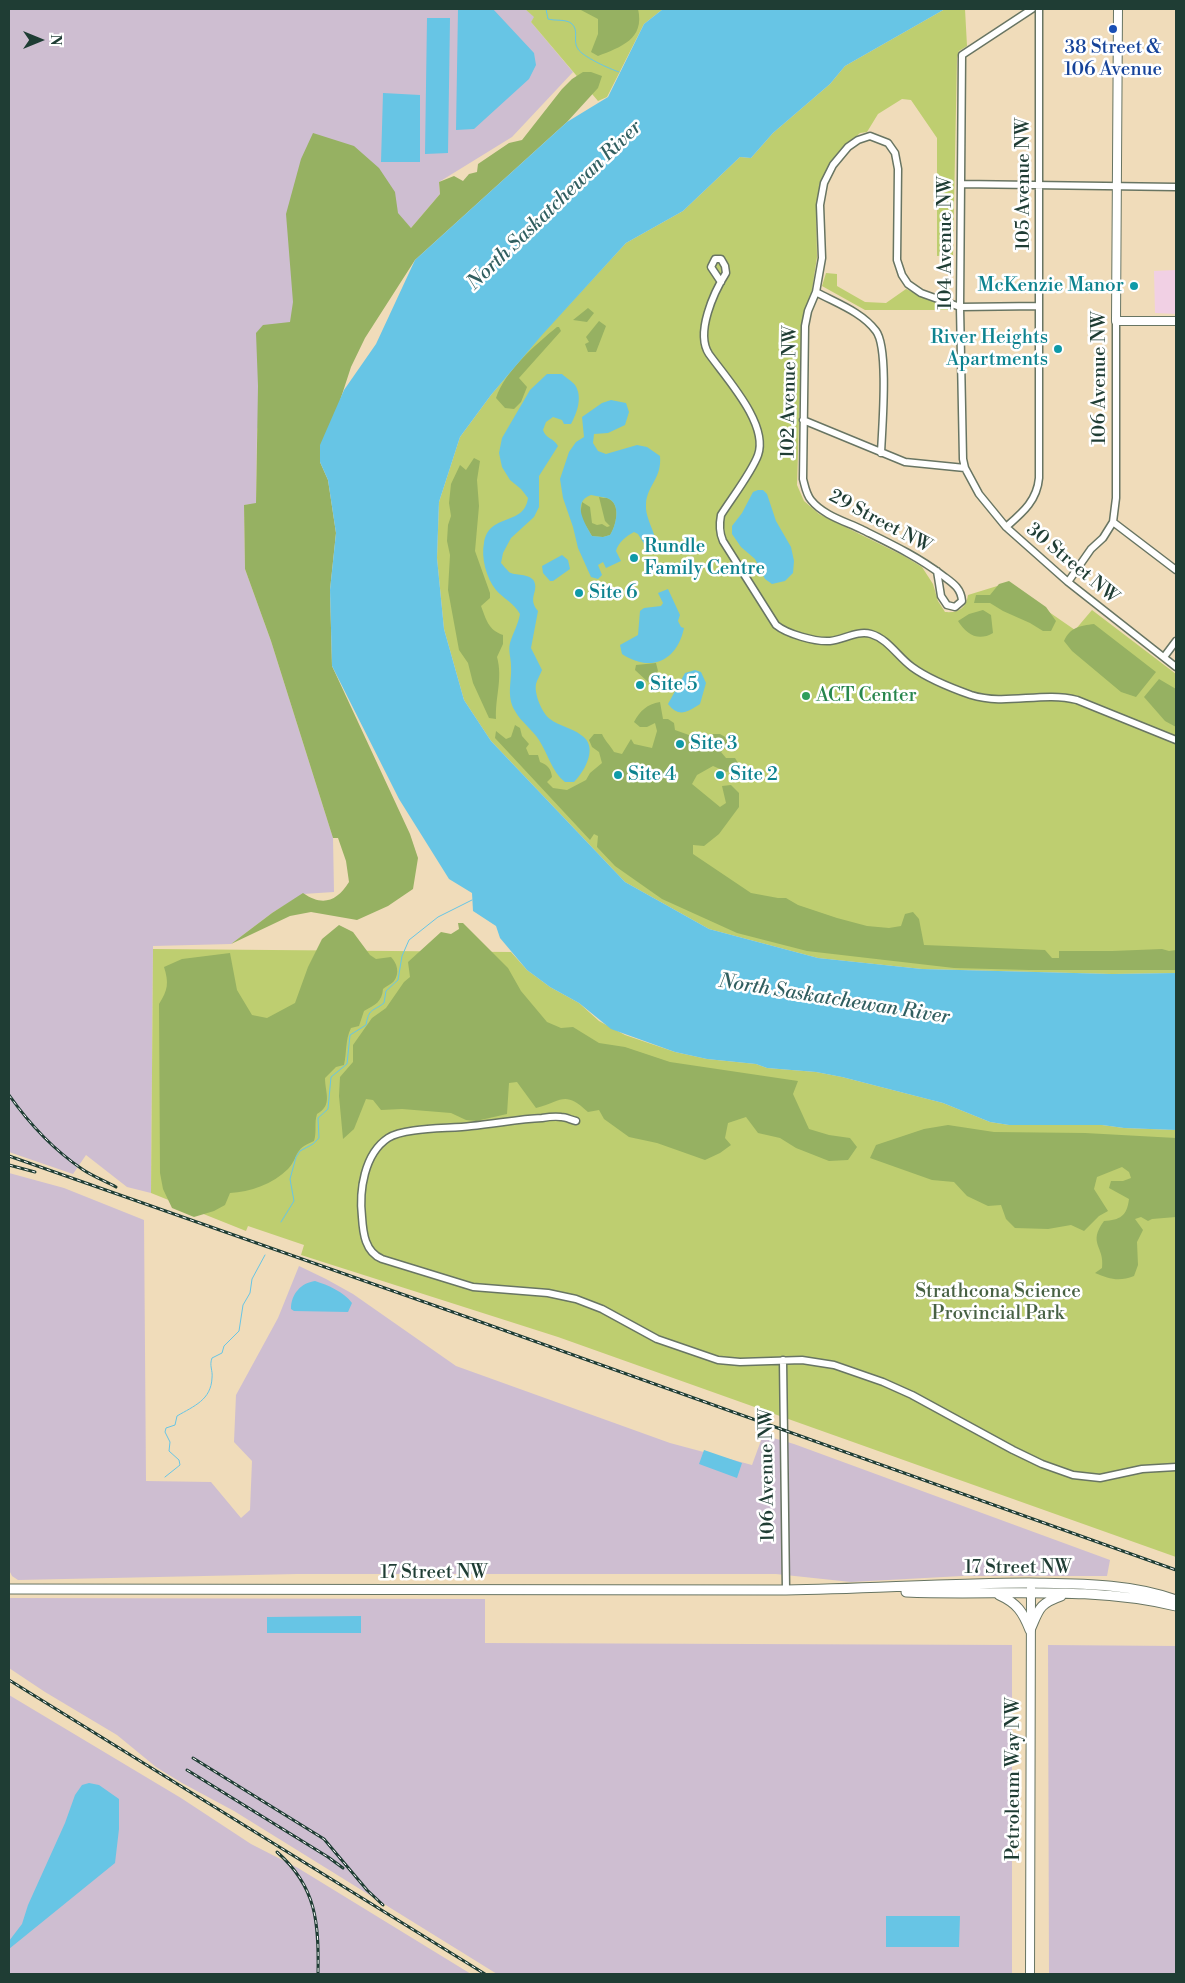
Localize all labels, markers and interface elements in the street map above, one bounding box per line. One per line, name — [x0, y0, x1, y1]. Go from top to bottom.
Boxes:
north arrow — [15, 15, 65, 65]
marker: 38 Street & 106 Avenue — [1107, 23, 1119, 35]
text: N — [46, 34, 64, 46]
place label: 38 Street & 106 Avenue — [1064, 37, 1162, 81]
water label: North Saskatchewan River — [463, 116, 647, 296]
street label: 105 Avenue NW — [1013, 118, 1035, 250]
street label: 104 Avenue NW — [935, 176, 957, 310]
place label: McKenzie Manor — [977, 275, 1124, 297]
marker: McKenzie Manor — [1128, 280, 1140, 292]
street label: 106 Avenue NW — [1089, 311, 1111, 445]
street label: 102 Avenue NW — [777, 326, 803, 458]
place label: River Heights Apartments — [930, 327, 1048, 371]
marker: River Heights Apartments — [1052, 343, 1064, 355]
street label: 29 Street NW — [825, 485, 935, 559]
street label: 30 Street NW — [1021, 519, 1123, 609]
place label: Rundle Family Centre — [644, 536, 765, 580]
marker: Rundle Family Centre — [628, 552, 640, 564]
place label: Site 6 — [589, 582, 638, 604]
marker: Site 6 — [573, 587, 585, 599]
place label: Site 5 — [650, 674, 697, 696]
marker: Site 5 — [634, 679, 646, 691]
place label: ACT Center — [816, 685, 917, 707]
marker: ACT Center — [800, 690, 812, 702]
place label: Site 3 — [690, 733, 738, 755]
marker: Site 3 — [674, 738, 686, 750]
place label: Site 4 — [628, 764, 676, 786]
place label: Site 2 — [730, 764, 778, 786]
marker: Site 4 — [612, 769, 624, 781]
marker: Site 2 — [714, 769, 726, 781]
water label: North Saskatchewan River — [717, 970, 951, 1030]
park label: Strathcona Science Provincial Park — [915, 1281, 1081, 1325]
street label: 106 Avenue NW — [755, 1408, 781, 1542]
street label: 17 Street NW — [964, 1557, 1072, 1579]
street label: 17 Street NW — [380, 1562, 488, 1584]
street label: Petroleum Way NW — [1003, 1697, 1025, 1861]

